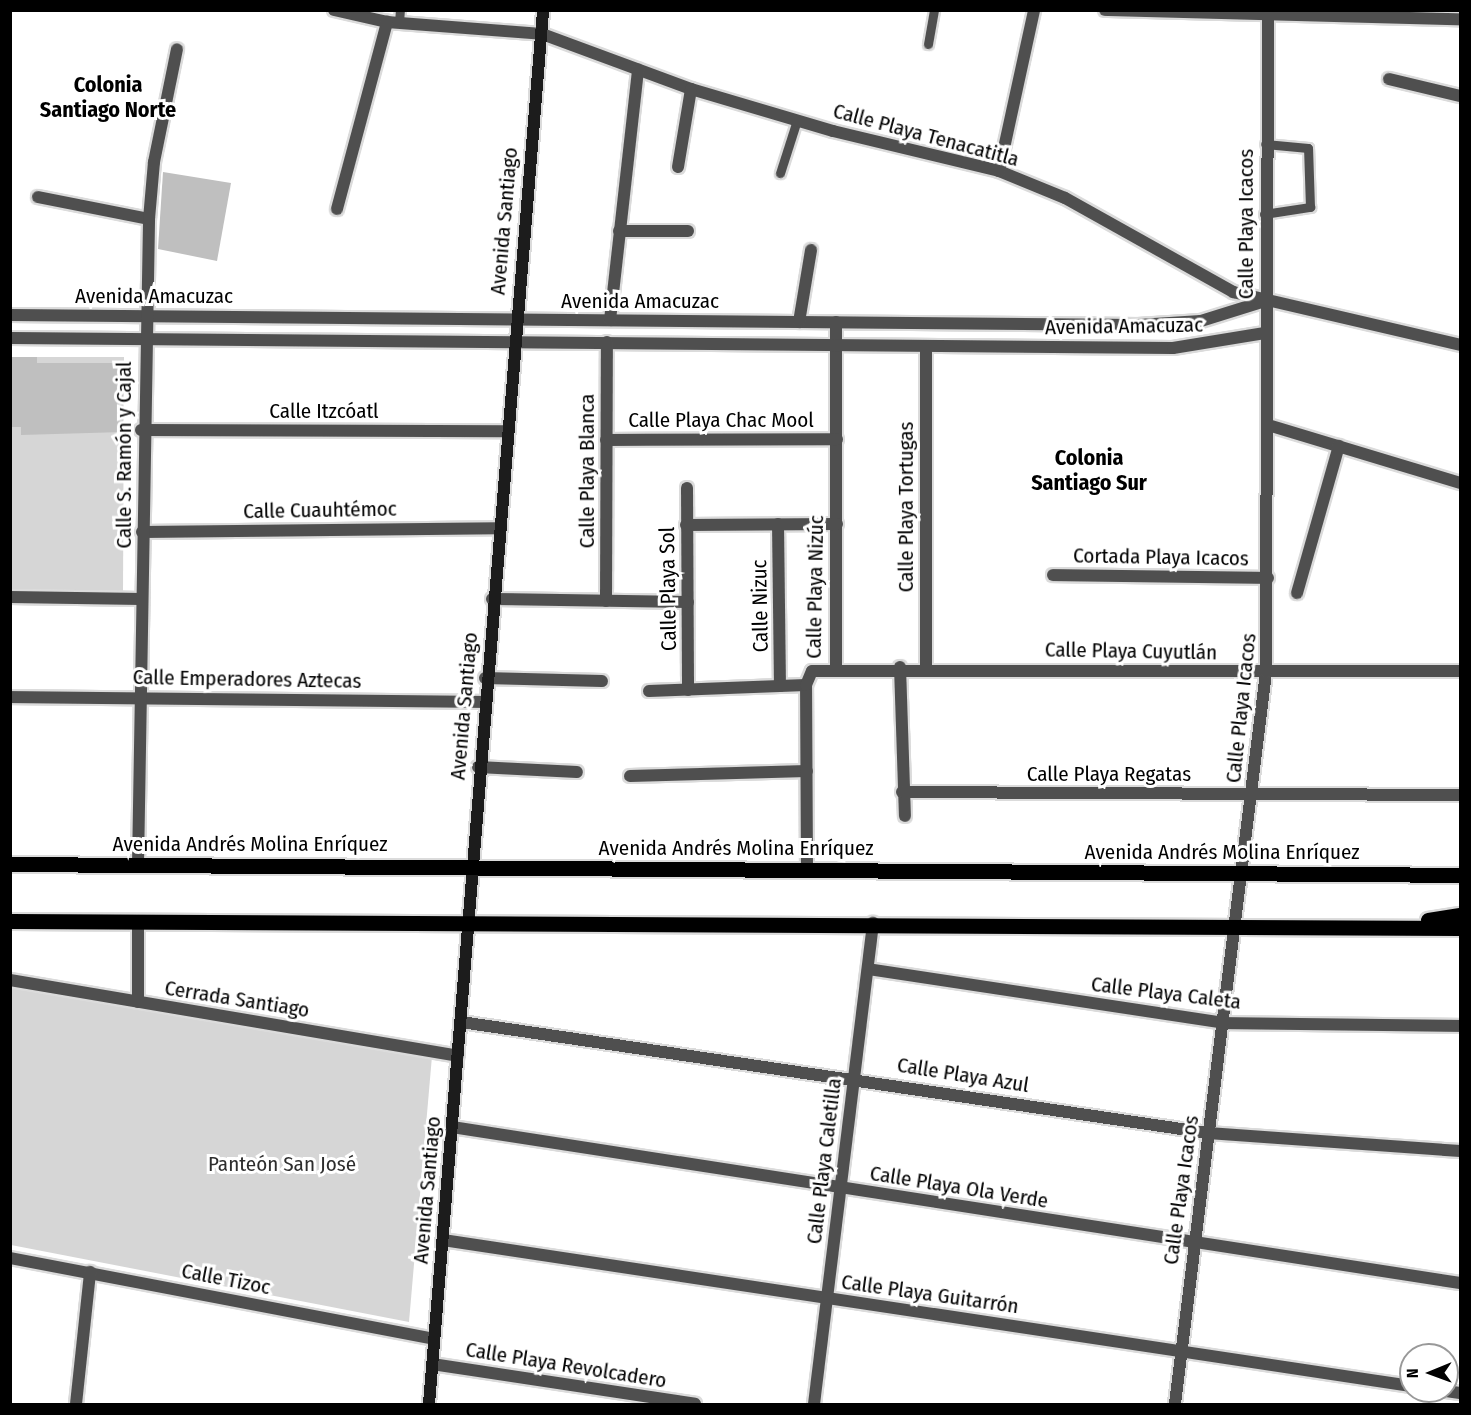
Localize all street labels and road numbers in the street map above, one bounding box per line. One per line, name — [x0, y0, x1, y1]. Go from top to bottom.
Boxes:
street label: Calle Playa Tenacatitla — [830, 98, 1022, 172]
street label: Avenida Santiago — [485, 146, 523, 296]
street label: Calle Playa Icacos — [1233, 149, 1259, 299]
street label: Avenida Amacuzac — [75, 283, 233, 309]
street label: Avenida Amacuzac — [561, 288, 719, 314]
street label: Avenida Amacuzac — [1045, 312, 1203, 340]
street label: Calle S. Ramón y Cajal — [111, 361, 137, 549]
street label: Calle Playa Blanca — [574, 394, 600, 548]
street label: Calle Itzcóatl — [269, 398, 379, 424]
street label: Calle Playa Chac Mool — [628, 407, 814, 433]
street label: Calle Playa Tortugas — [893, 422, 919, 592]
street label: Calle Cuauhtémoc — [243, 496, 397, 524]
street label: Calle Playa Nizúc — [801, 515, 829, 659]
street label: Calle Playa Sol — [654, 527, 682, 651]
street label: Cortada Playa Icacos — [1073, 543, 1249, 571]
street label: Calle Nizuc — [747, 559, 773, 653]
street label: Avenida Santiago — [445, 631, 483, 781]
street label: Calle Playa Icacos — [1221, 632, 1261, 784]
street label: Calle Playa Cuyutlán — [1045, 637, 1217, 665]
street label: Calle Emperadores Aztecas — [132, 664, 362, 694]
street label: Calle Playa Regatas — [1027, 761, 1191, 787]
street label: Avenida Andrés Molina Enríquez — [112, 831, 388, 857]
street label: Avenida Andrés Molina Enríquez — [598, 835, 874, 861]
street label: Avenida Andrés Molina Enríquez — [1084, 839, 1360, 865]
street label: Calle Playa Caleta — [1090, 971, 1242, 1015]
street label: Cerrada Santiago — [163, 975, 311, 1023]
street label: Calle Playa Azul — [895, 1052, 1031, 1098]
street label: Calle Playa Caletilla — [801, 1077, 847, 1245]
street label: Calle Playa Icacos — [1158, 1114, 1204, 1266]
street label: Avenida Santiago — [408, 1115, 446, 1265]
street label: Calle Playa Ola Verde — [868, 1160, 1050, 1214]
street label: Calle Tizoc — [179, 1258, 273, 1300]
street label: Calle Playa Guitarrón — [840, 1269, 1020, 1319]
street label: Calle Playa Revolcadero — [464, 1337, 668, 1393]

